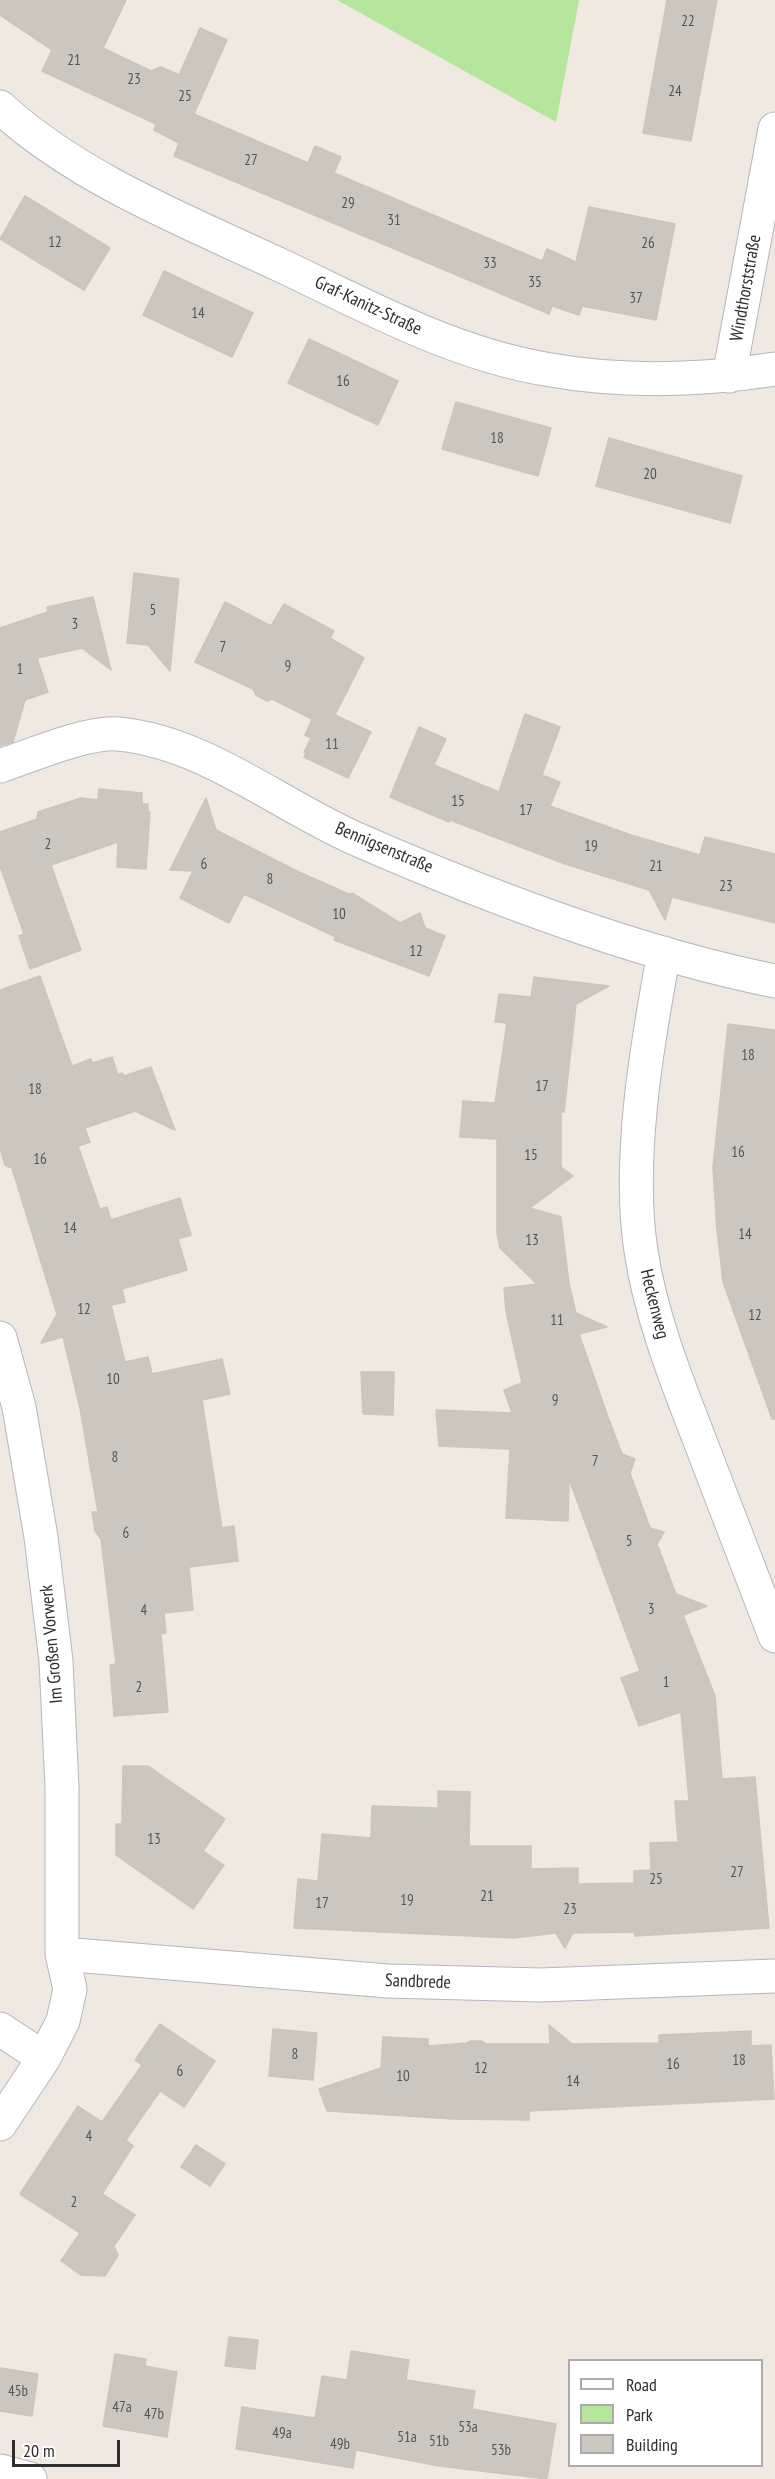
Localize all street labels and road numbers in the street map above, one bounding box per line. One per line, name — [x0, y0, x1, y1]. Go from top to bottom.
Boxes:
street label: Windthorststraße — [726, 233, 766, 343]
street label: Graf-Kanitz-Straße — [311, 272, 425, 340]
street label: Bennigsenstraße — [332, 818, 436, 878]
street label: Heckenweg — [635, 1267, 673, 1341]
street label: Im Großen Vorwerk — [36, 1584, 68, 1704]
street label: Sandbrede — [385, 1970, 451, 1994]

